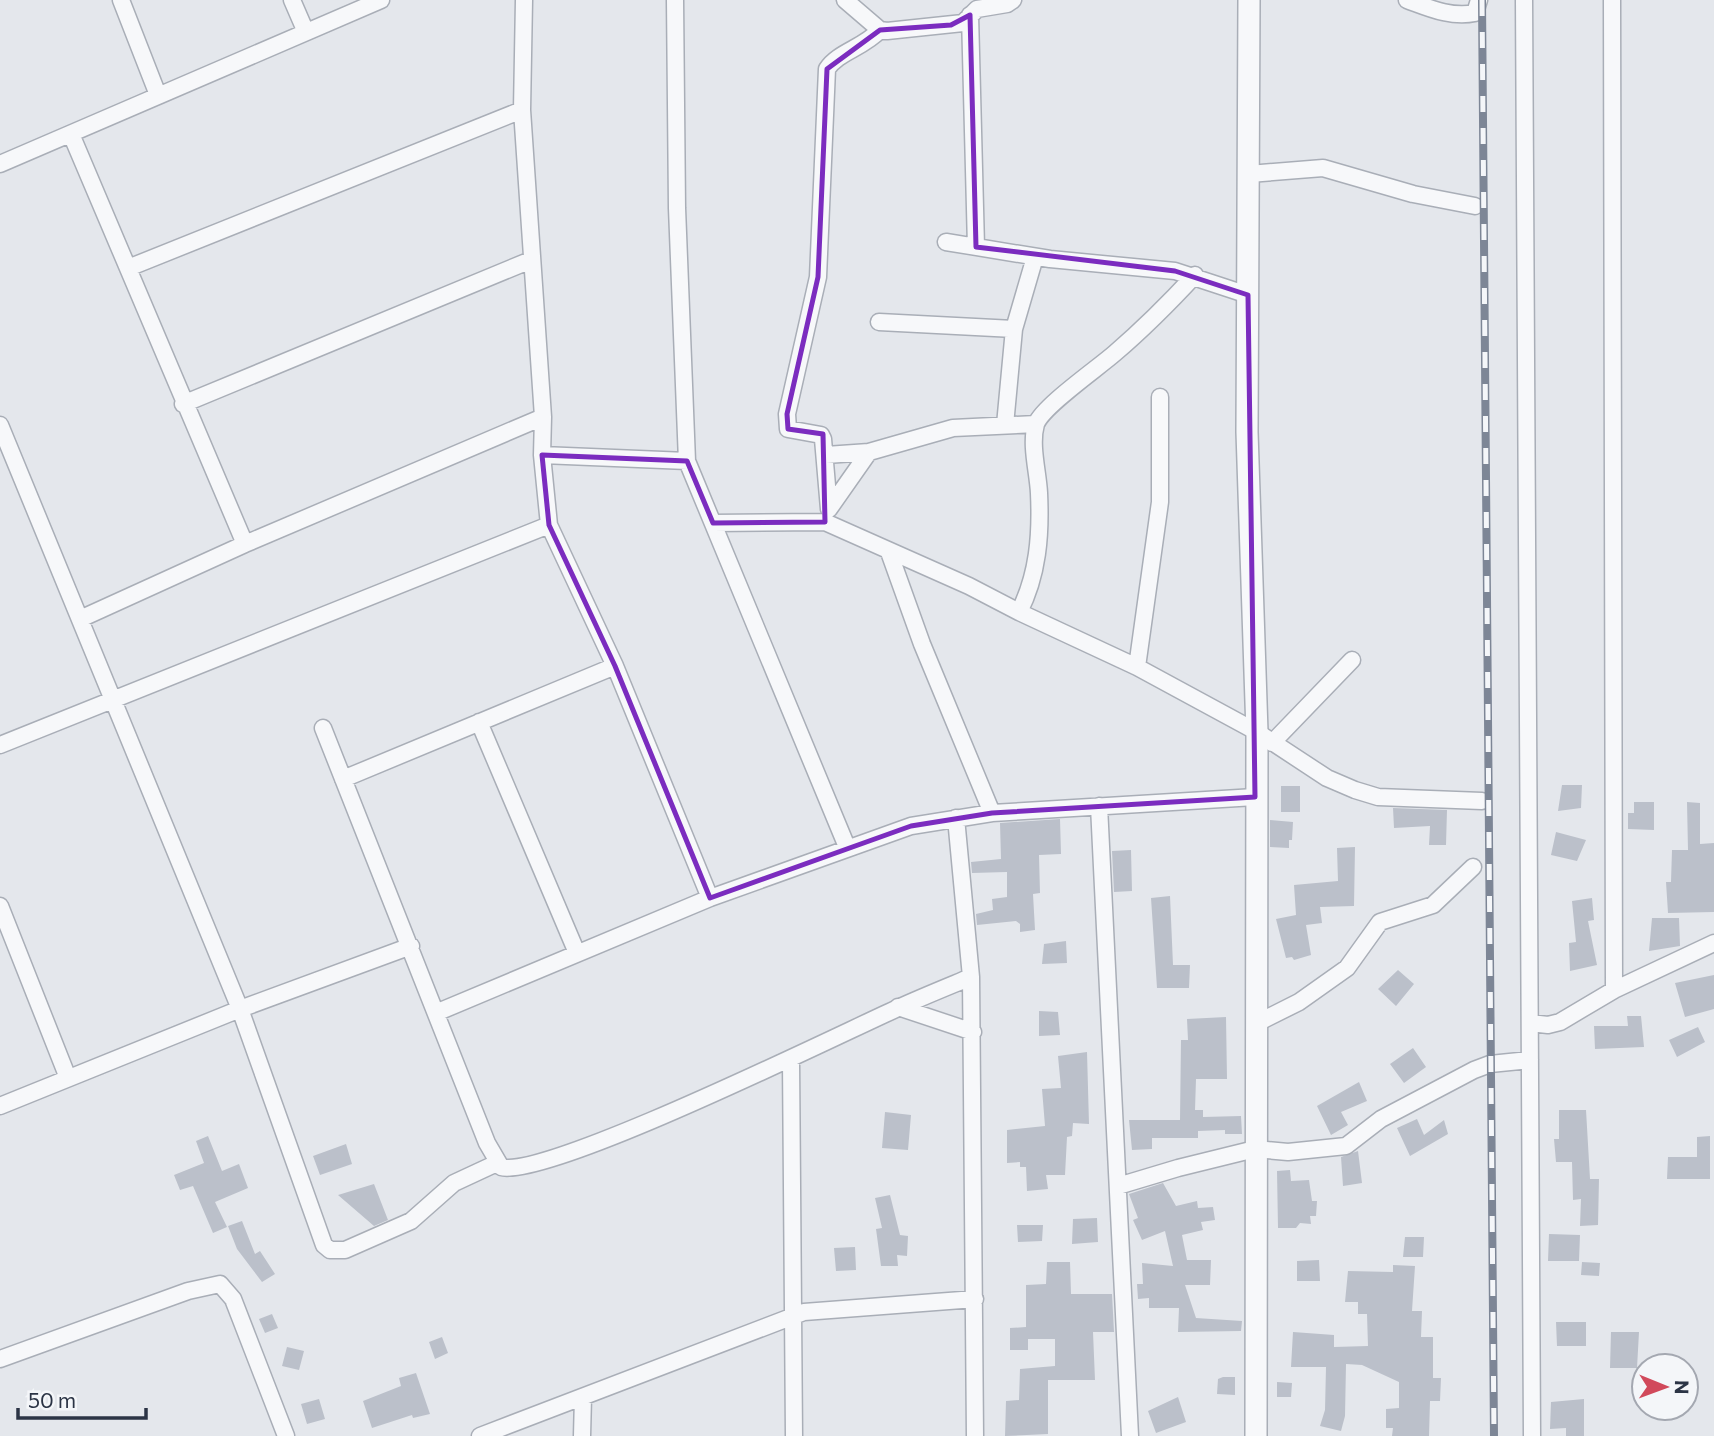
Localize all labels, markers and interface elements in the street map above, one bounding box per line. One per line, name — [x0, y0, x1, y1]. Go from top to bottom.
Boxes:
north arrow — [1630, 1352, 1700, 1422]
scale bar — [18, 1376, 145, 1420]
text: N — [1671, 1380, 1694, 1395]
text: 50 m — [28, 1387, 76, 1412]

